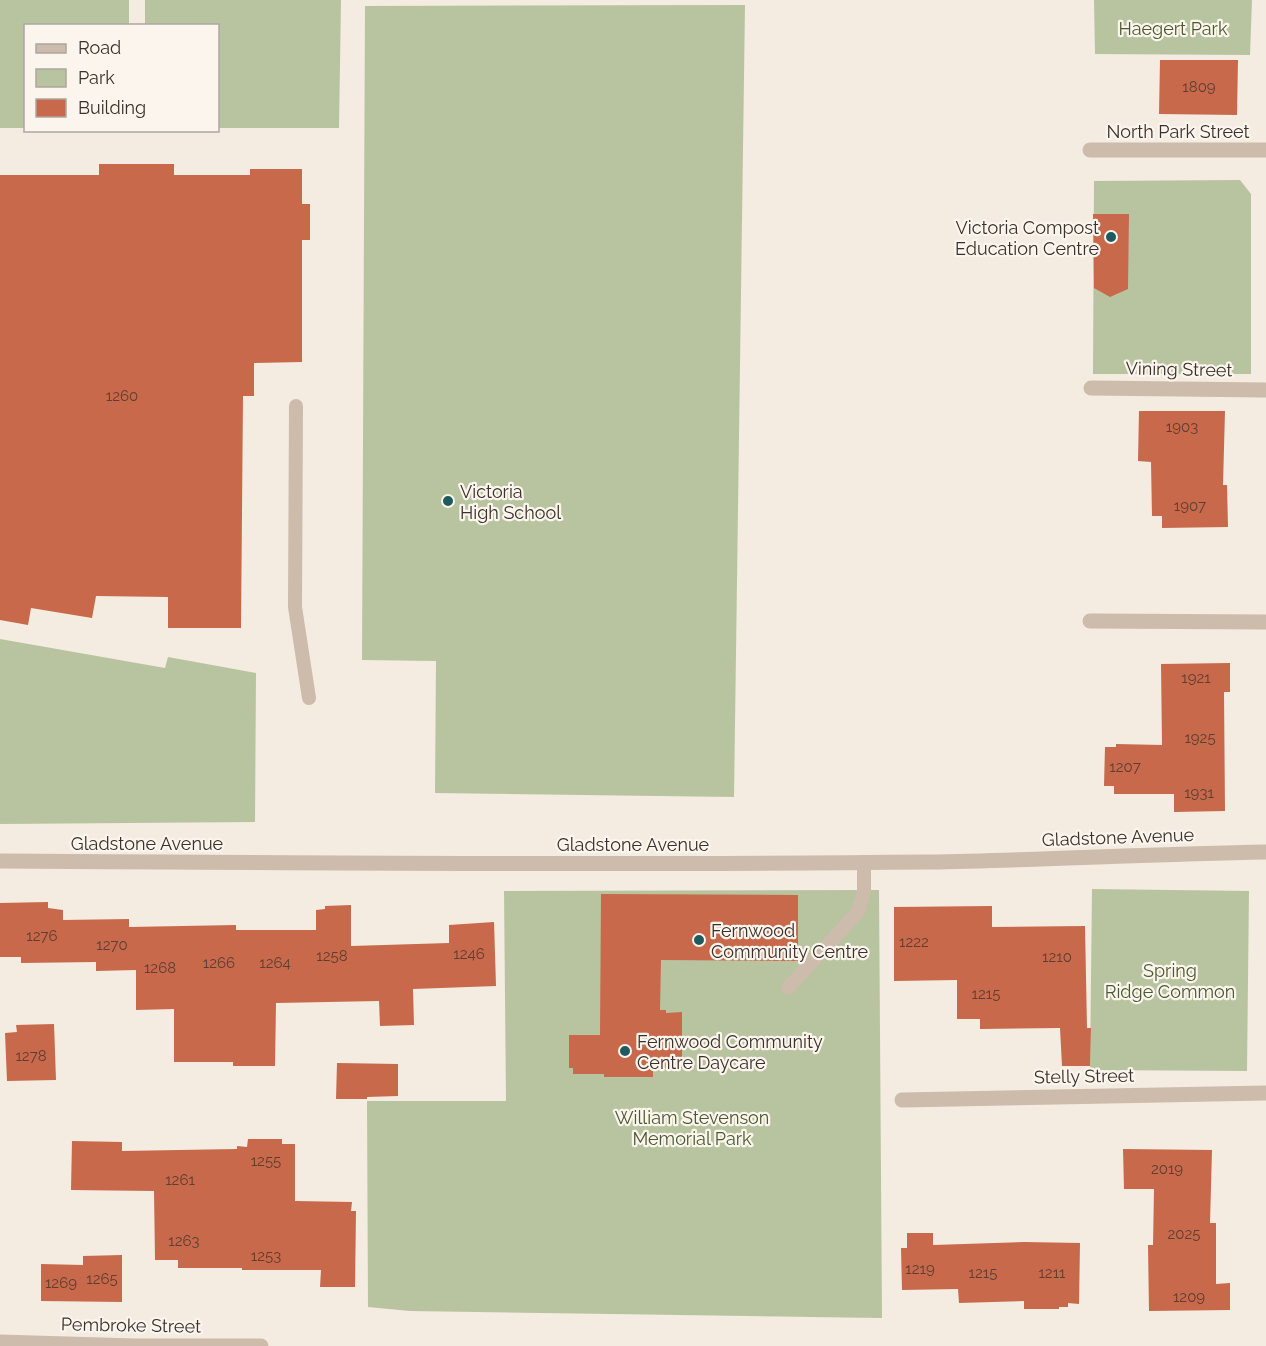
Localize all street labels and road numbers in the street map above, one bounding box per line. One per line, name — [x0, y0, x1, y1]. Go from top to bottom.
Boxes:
street label: North Park Street — [1106, 121, 1250, 142]
street label: Vining Street — [1125, 358, 1233, 380]
street label: Gladstone Avenue — [1042, 824, 1195, 850]
street label: Gladstone Avenue — [71, 833, 224, 854]
street label: Gladstone Avenue — [557, 834, 710, 855]
street label: Stelly Street — [1034, 1065, 1134, 1087]
street label: Pembroke Street — [61, 1313, 201, 1337]

